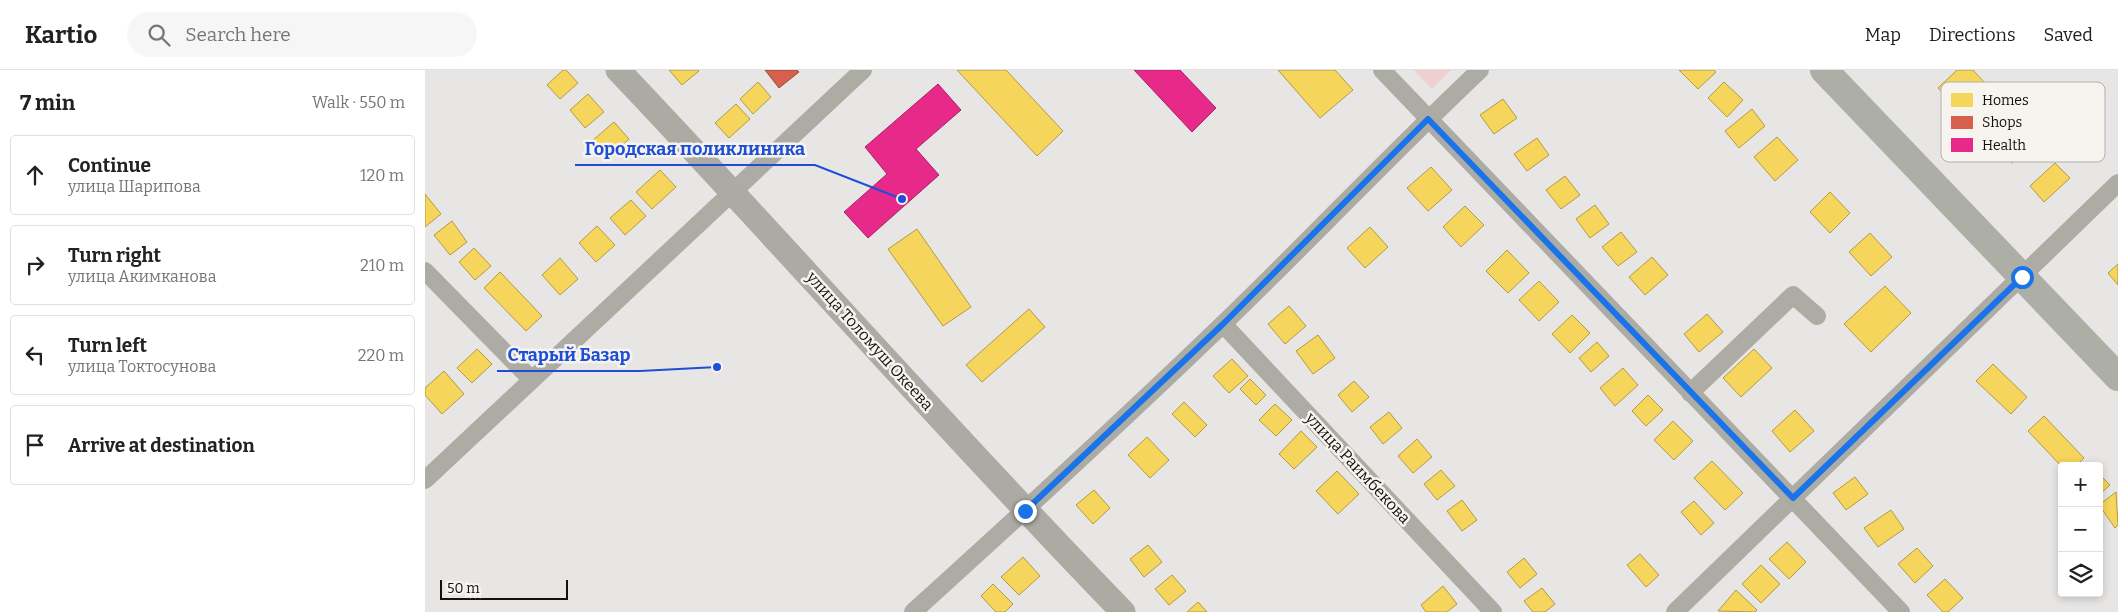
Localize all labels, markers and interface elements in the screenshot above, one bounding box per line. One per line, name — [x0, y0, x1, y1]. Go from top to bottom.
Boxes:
search box — [127, 12, 477, 57]
text: Kartio — [25, 21, 97, 49]
icon: search — [145, 21, 173, 49]
text: Search here — [185, 23, 291, 46]
text: Map — [1865, 24, 1901, 46]
text: Directions — [1929, 24, 2016, 46]
text: Saved — [2044, 24, 2093, 46]
legend — [1941, 82, 2105, 162]
text: 7 min — [20, 90, 75, 116]
text: Homes — [1982, 92, 2029, 109]
text: Walk · 550 m — [312, 93, 405, 112]
text: Shops — [1982, 114, 2022, 131]
callout: Городская поликлиника — [575, 132, 815, 165]
text: Health — [1982, 137, 2026, 154]
text: Городская поликлиника — [585, 138, 805, 160]
text: Continue — [68, 154, 151, 177]
icon: ahead — [21, 161, 49, 189]
text: 120 m — [360, 166, 404, 185]
text: улица Шарипова — [68, 177, 201, 196]
text: Turn right — [68, 244, 161, 267]
icon: right — [21, 251, 49, 279]
text: 210 m — [360, 256, 404, 275]
route start — [2011, 266, 2034, 289]
text: улица Акимканова — [68, 267, 216, 286]
street label: улица Толомуш Океева — [802, 267, 937, 414]
text: Turn left — [68, 334, 147, 357]
callout: Старый Базар — [497, 338, 640, 371]
icon: left — [21, 341, 49, 369]
text: Старый Базар — [508, 344, 631, 366]
text: 220 m — [358, 346, 404, 365]
text: улица Токтосунова — [68, 357, 216, 376]
street label: улица Раимбекова — [1301, 408, 1415, 528]
icon: arrive — [21, 431, 49, 459]
text: Arrive at destination — [68, 434, 255, 457]
map controls — [2058, 462, 2103, 597]
button: + — [2058, 462, 2103, 507]
route end — [1014, 500, 1037, 523]
button: − — [2058, 507, 2103, 552]
button: layers — [2058, 552, 2103, 597]
scale bar — [440, 577, 567, 600]
text: 50 m — [447, 580, 480, 597]

